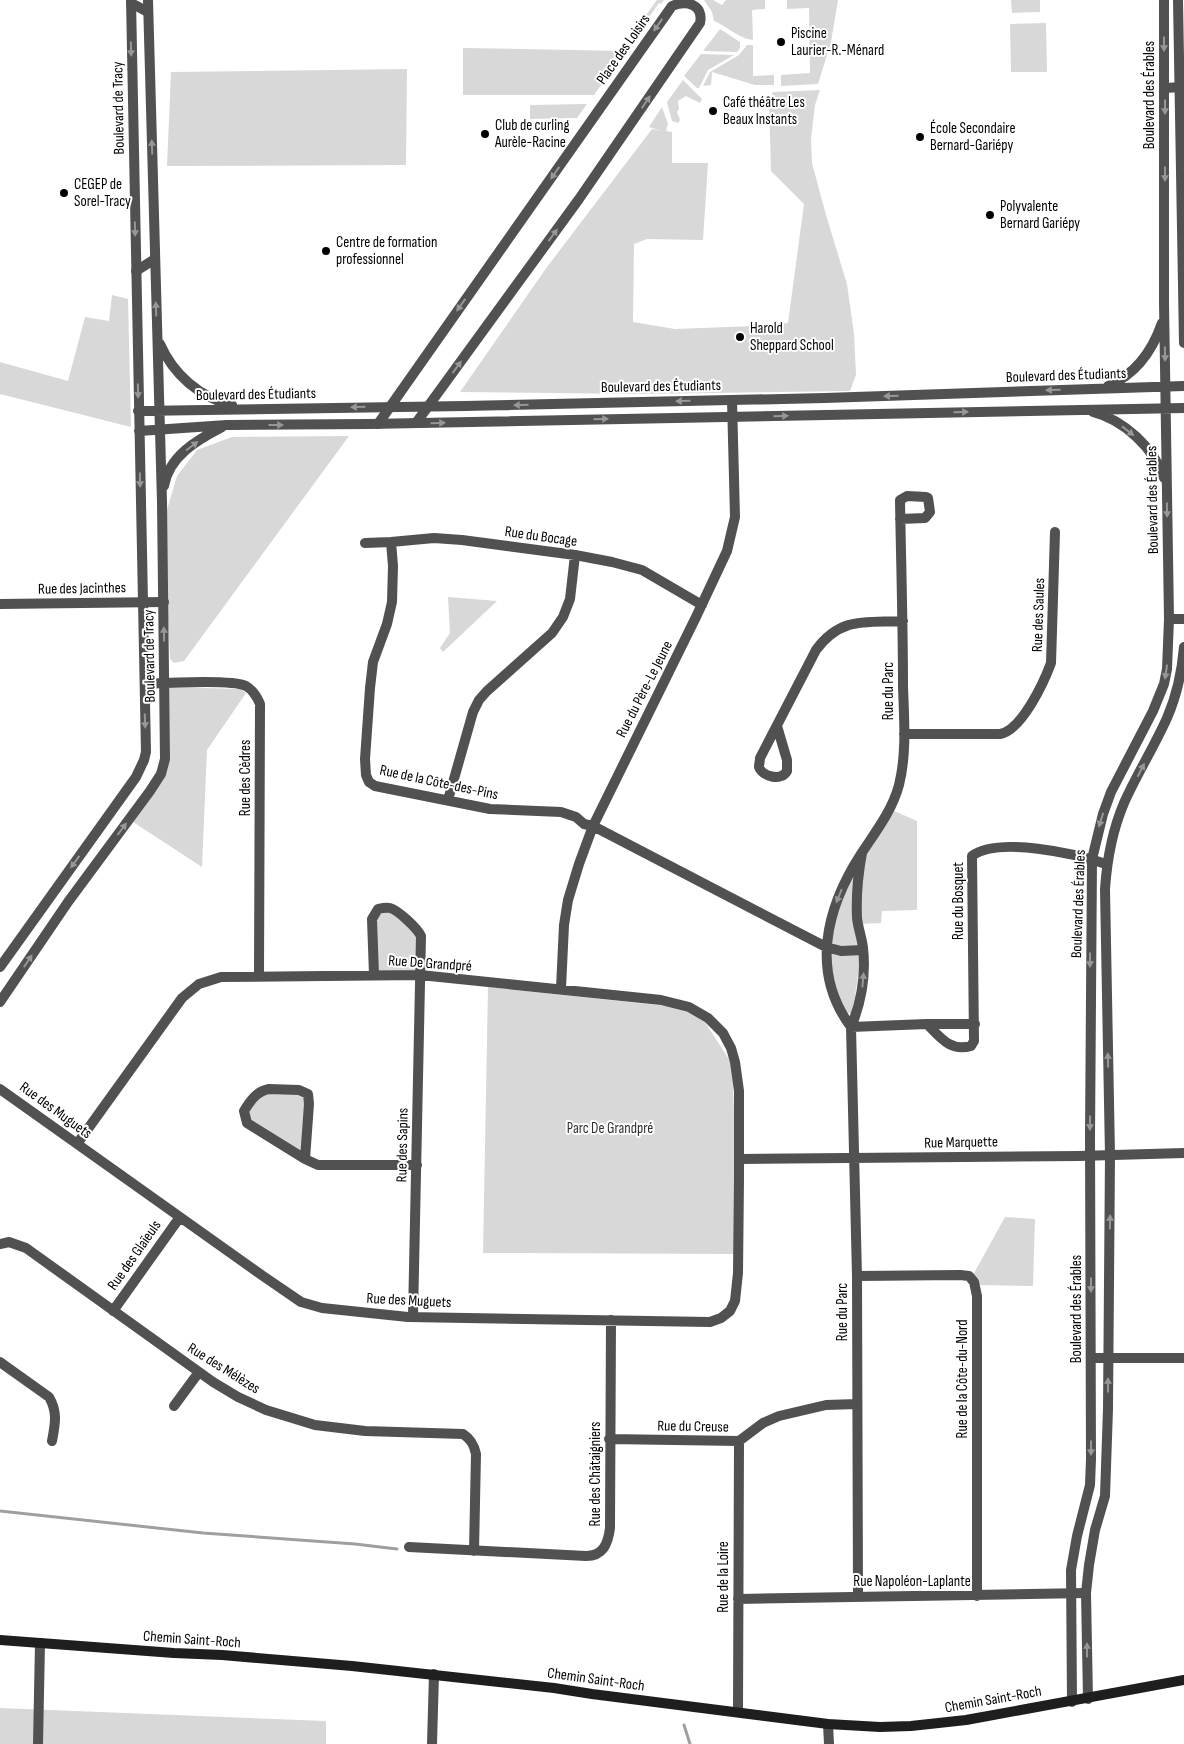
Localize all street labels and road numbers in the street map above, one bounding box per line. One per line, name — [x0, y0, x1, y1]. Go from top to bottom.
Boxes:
street label: Place des Loisirs — [592, 11, 655, 88]
street label: Boulevard des Érables — [1140, 41, 1159, 149]
street label: Boulevard de Tracy — [108, 61, 129, 155]
street label: Boulevard des Étudiants — [1006, 364, 1126, 387]
street label: Boulevard des Étudiants — [601, 376, 721, 397]
street label: Boulevard des Étudiants — [196, 384, 316, 405]
street label: Boulevard des Érables — [1142, 446, 1163, 554]
street label: Rue du Bocage — [503, 522, 578, 551]
street label: Rue des Jacinthes — [38, 578, 126, 599]
street label: Rue des Saules — [1028, 578, 1049, 652]
street label: Boulevard de Tracy — [139, 609, 160, 703]
street label: Rue du Père-Le Jeune — [612, 638, 677, 741]
street label: Rue du Parc — [879, 662, 898, 720]
street label: Rue des Cèdres — [236, 740, 255, 816]
street label: Rue de la Côte-des-Pins — [378, 761, 500, 804]
street label: Boulevard des Érables — [1067, 849, 1090, 959]
street label: Rue du Bosquet — [949, 862, 968, 940]
street label: Rue De Grandpré — [388, 951, 472, 976]
street label: Rue des Muguets — [16, 1078, 96, 1143]
street label: Rue des Sapins — [392, 1108, 413, 1183]
street label: Rue Marquette — [924, 1132, 998, 1153]
street label: Rue des Glaïeuls — [103, 1217, 165, 1294]
street label: Boulevard des Érables — [1067, 1255, 1086, 1363]
street label: Rue du Parc — [833, 1283, 852, 1341]
street label: Rue des Muguets — [366, 1289, 452, 1312]
street label: Rue de la Côte-du-Nord — [953, 1320, 972, 1438]
street label: Rue des Mélèzes — [184, 1339, 264, 1398]
street label: Rue du Creuse — [657, 1416, 729, 1437]
street label: Rue des Châtaigniers — [586, 1422, 605, 1526]
street label: Rue de la Loire — [714, 1541, 733, 1613]
street label: Rue Napoléon-Laplante — [853, 1572, 971, 1591]
street label: Chemin Saint-Roch — [142, 1627, 241, 1652]
street label: Chemin Saint-Roch — [546, 1663, 646, 1696]
street label: Chemin Saint-Roch — [943, 1682, 1043, 1717]

